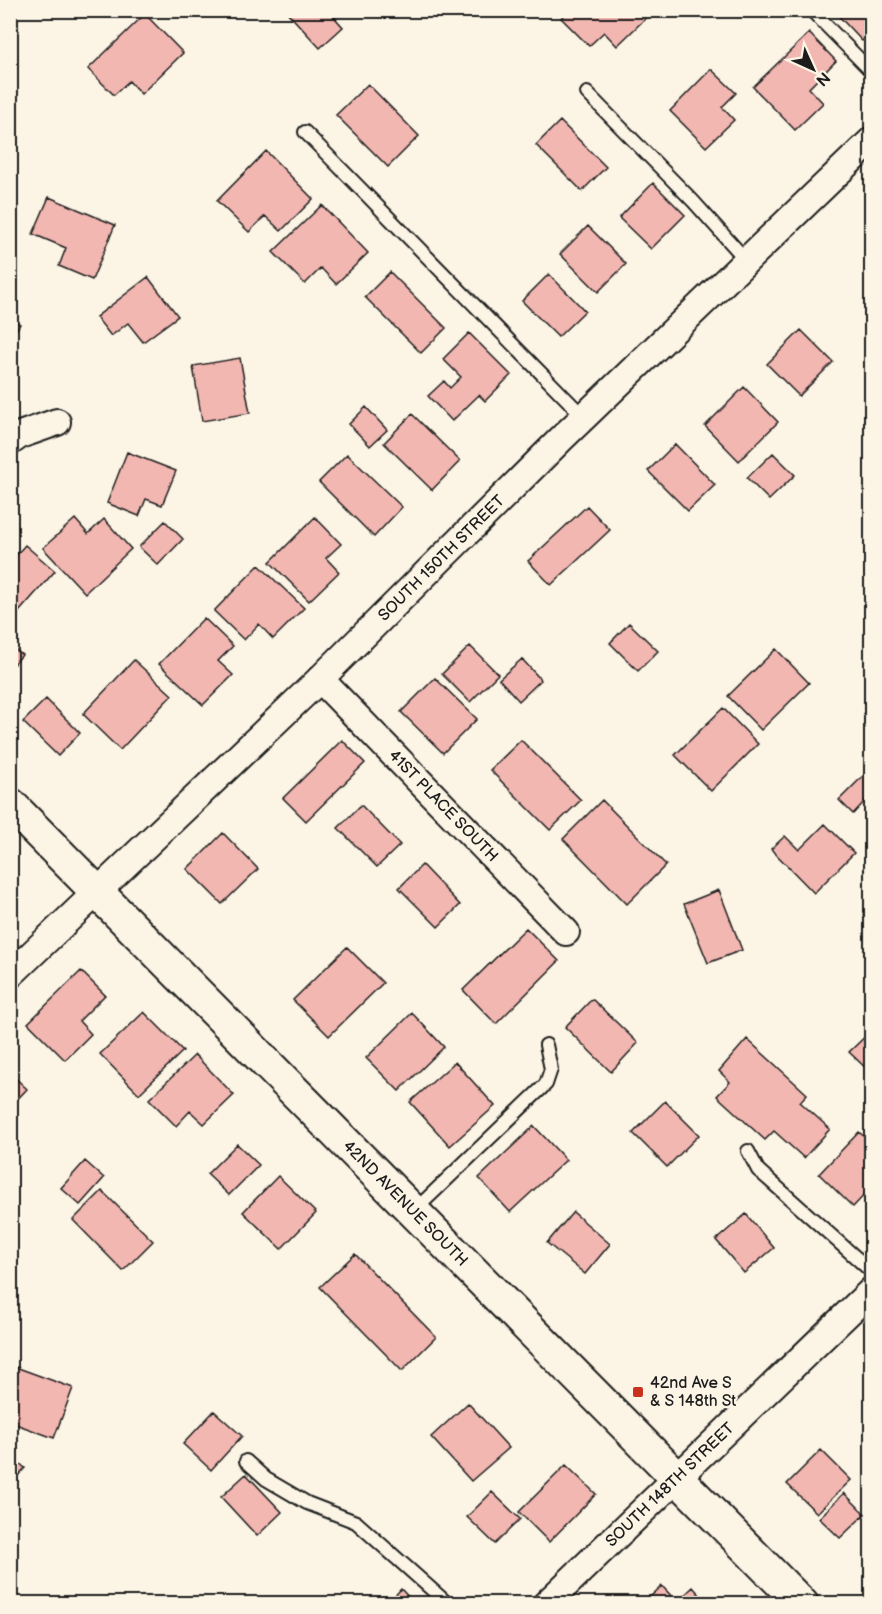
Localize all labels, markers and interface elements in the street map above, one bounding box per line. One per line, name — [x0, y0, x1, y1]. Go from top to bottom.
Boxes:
north arrow — [783, 39, 843, 99]
text: N — [812, 68, 834, 90]
street label: SOUTH 150TH STREET — [374, 491, 509, 625]
street label: 41ST PLACE SOUTH — [385, 746, 502, 866]
street label: 42ND AVENUE SOUTH — [339, 1137, 472, 1270]
place label: 42nd Ave S & S 148th St — [650, 1374, 736, 1411]
marker: 42nd Ave S & S 148th St — [631, 1385, 645, 1399]
street label: SOUTH 148TH STREET — [602, 1418, 738, 1551]

